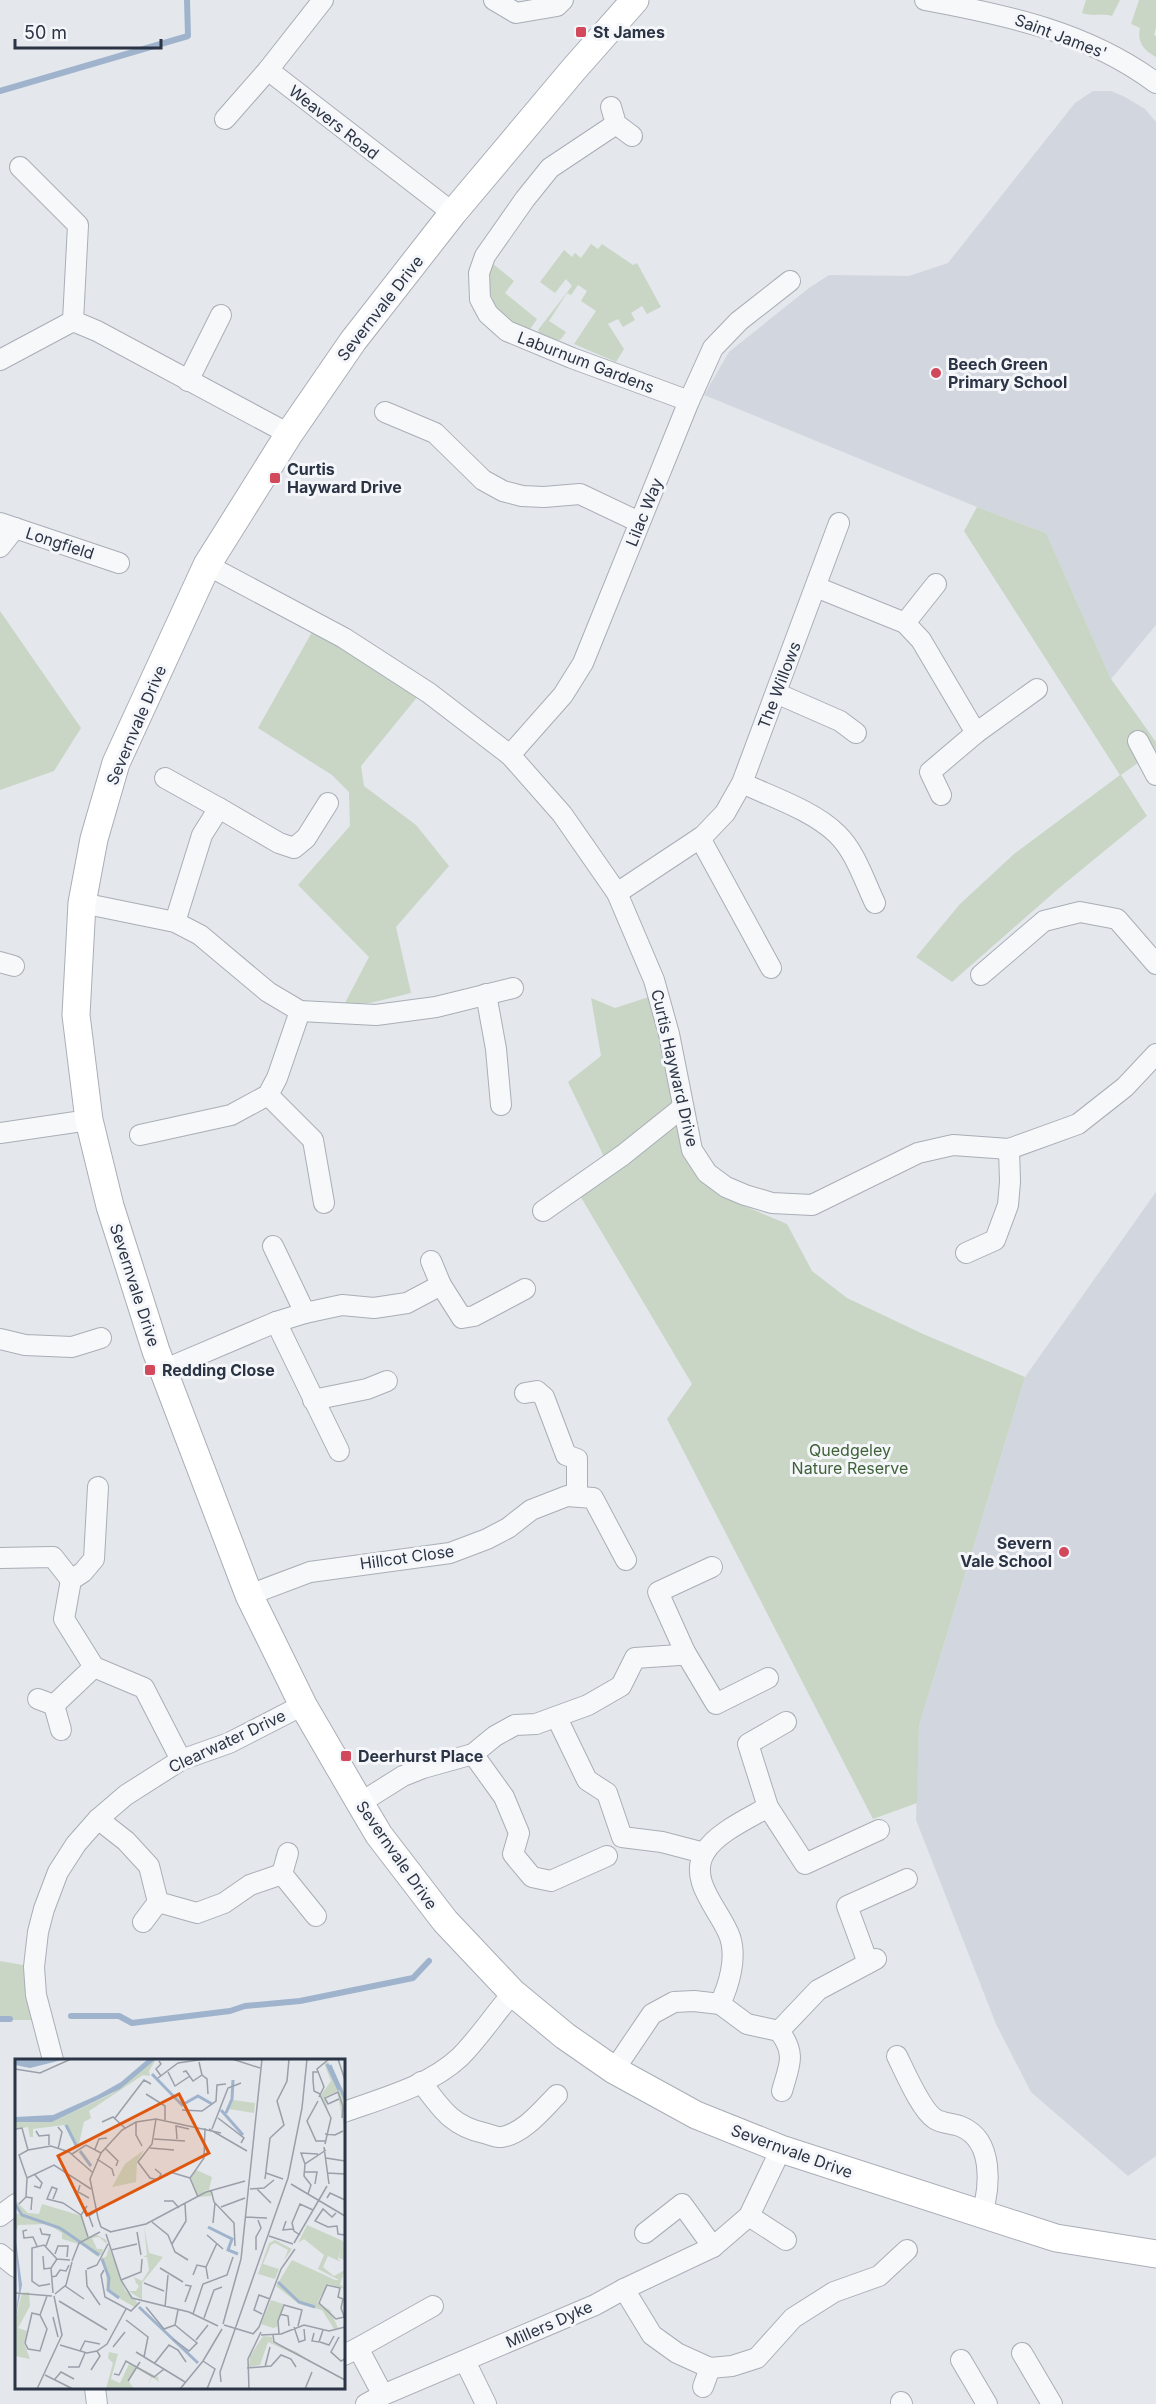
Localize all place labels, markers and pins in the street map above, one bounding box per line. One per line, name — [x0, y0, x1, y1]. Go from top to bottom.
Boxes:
place label: St James — [593, 22, 665, 42]
marker: St James — [574, 25, 588, 39]
place label: Beech Green Primary School — [948, 354, 1067, 392]
marker: Beech Green Primary School — [929, 366, 943, 380]
place label: Curtis Hayward Drive — [287, 459, 402, 497]
marker: Curtis Hayward Drive — [268, 471, 282, 485]
place label: Redding Close — [162, 1360, 275, 1380]
marker: Redding Close — [143, 1363, 157, 1377]
place label: Severn Vale School — [960, 1533, 1052, 1571]
marker: Severn Vale School — [1057, 1545, 1071, 1559]
place label: Deerhurst Place — [358, 1746, 483, 1766]
marker: Deerhurst Place — [339, 1749, 353, 1763]

